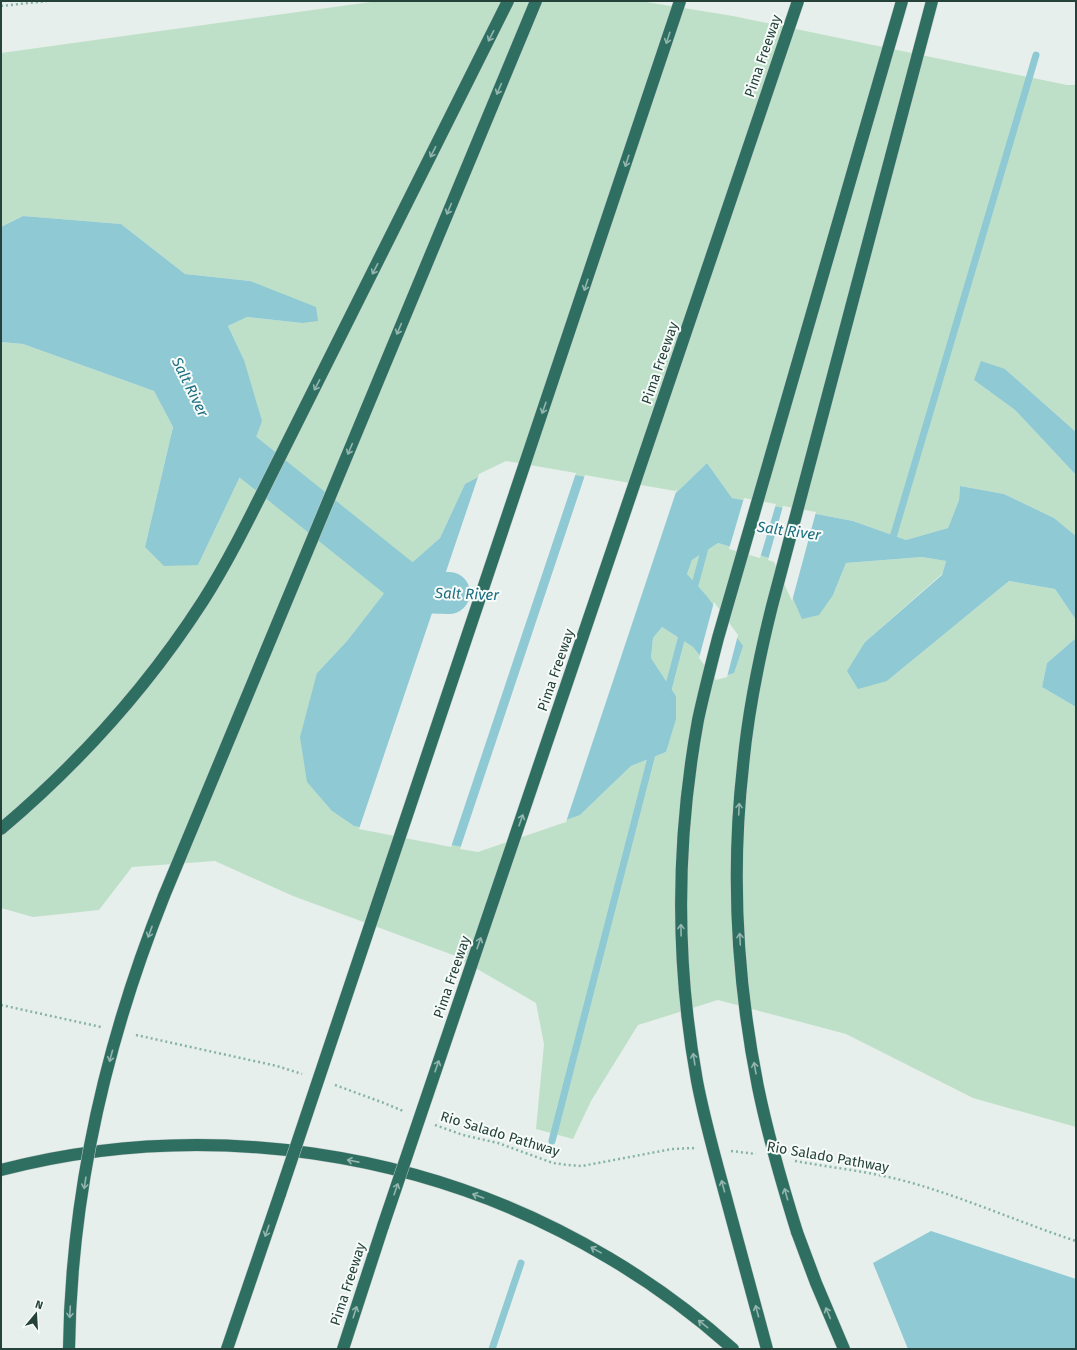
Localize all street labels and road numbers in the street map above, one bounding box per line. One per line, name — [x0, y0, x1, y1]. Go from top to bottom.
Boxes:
street label: Pima Freeway — [741, 12, 785, 100]
street label: Pima Freeway — [638, 319, 682, 407]
street label: Pima Freeway — [534, 626, 578, 714]
street label: Pima Freeway — [430, 933, 474, 1021]
street label: Rio Salado Pathway — [438, 1108, 562, 1160]
street label: Rio Salado Pathway — [766, 1138, 891, 1176]
street label: Pima Freeway — [327, 1240, 369, 1328]

